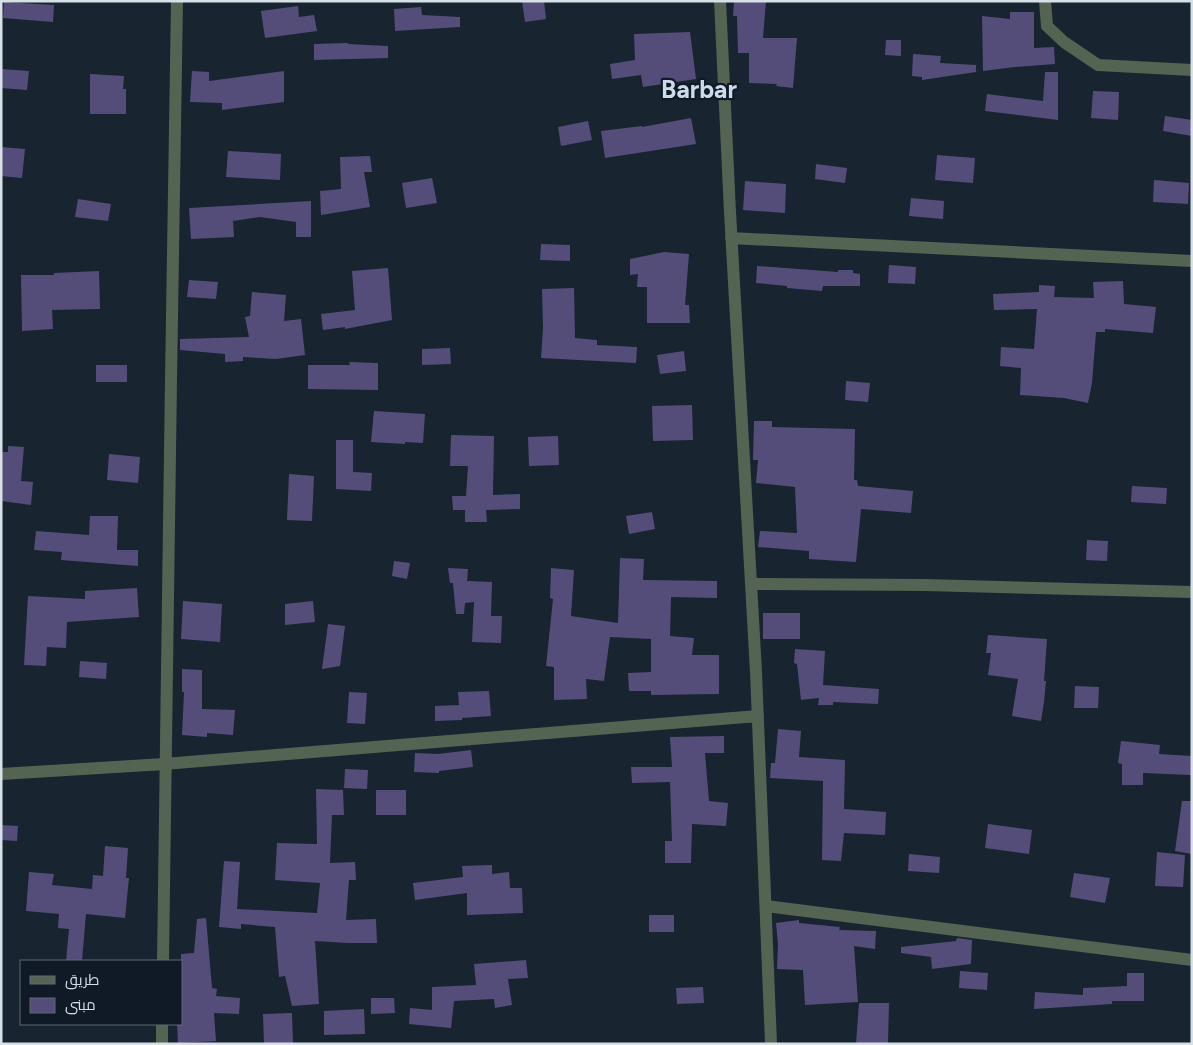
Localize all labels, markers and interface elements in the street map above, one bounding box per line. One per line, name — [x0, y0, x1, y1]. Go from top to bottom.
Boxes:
district label: Barbar — [661, 74, 737, 104]
legend — [20, 960, 182, 1025]
text: طريق — [65, 971, 99, 990]
text: مبنى — [65, 996, 96, 1015]

